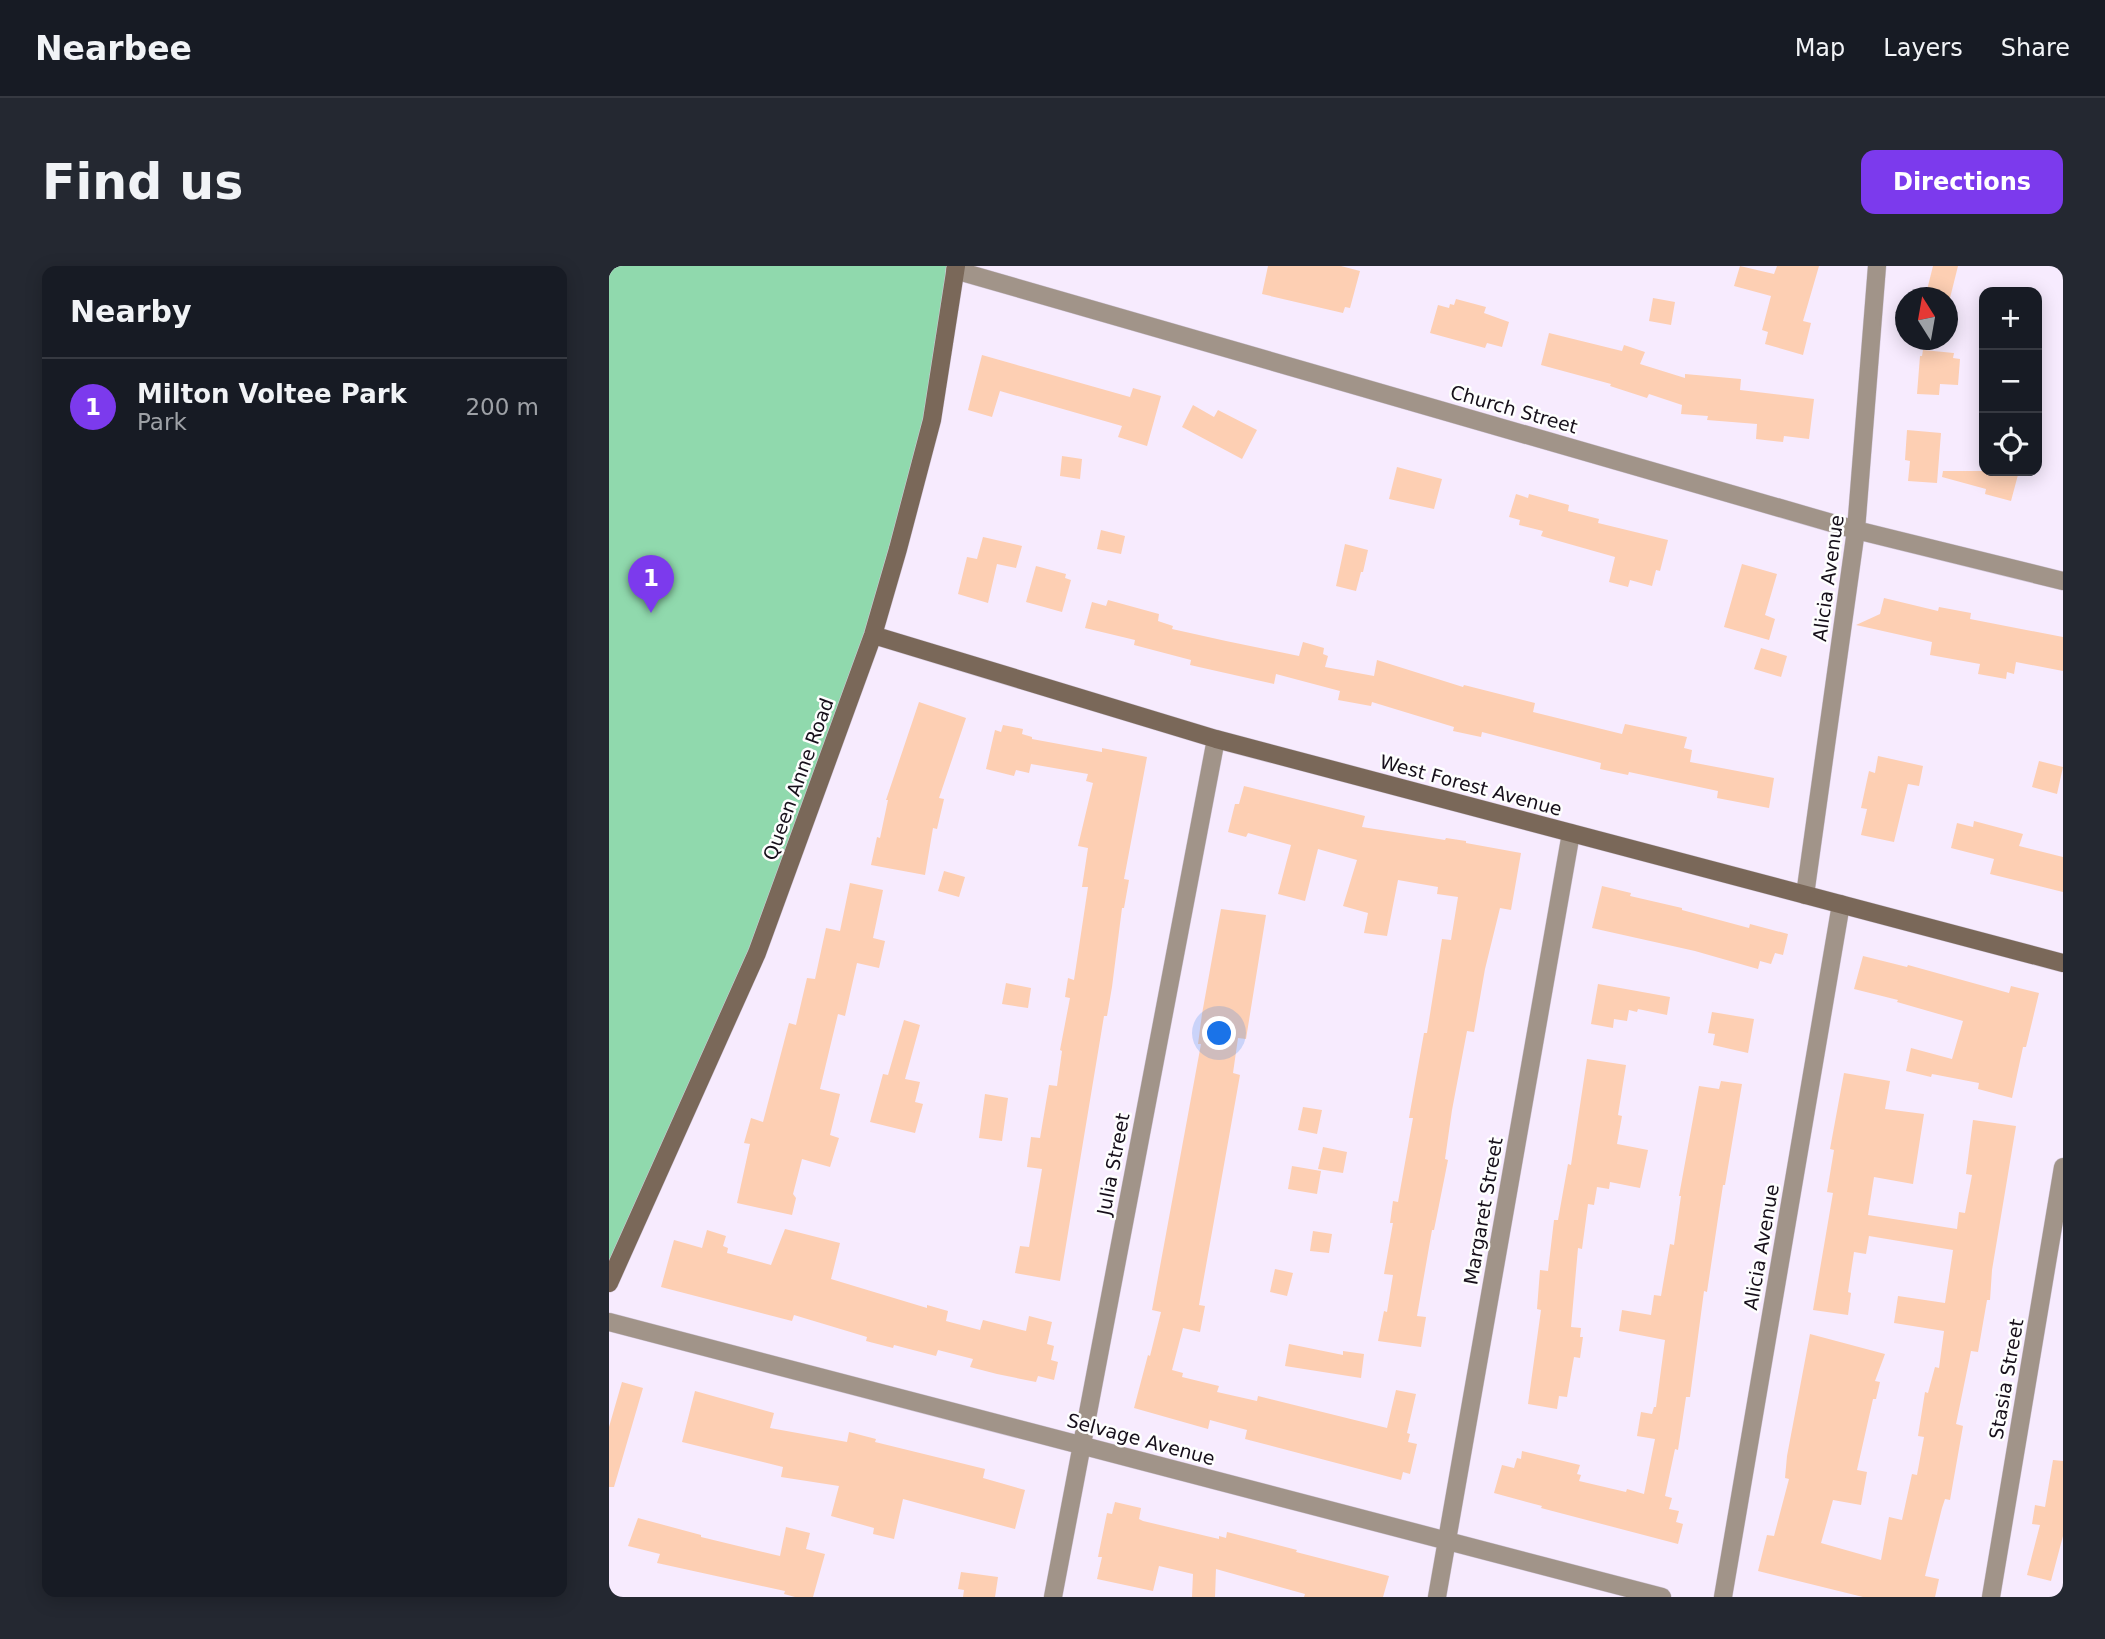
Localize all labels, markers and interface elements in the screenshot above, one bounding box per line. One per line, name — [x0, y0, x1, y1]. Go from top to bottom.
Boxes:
text: Nearbee — [35, 29, 192, 68]
text: Map — [1795, 34, 1845, 62]
text: Layers — [1883, 34, 1963, 62]
text: Share — [2001, 34, 2070, 62]
button: Directions — [1861, 150, 2063, 214]
text: Find us — [42, 154, 243, 211]
north arrow — [1895, 287, 1958, 350]
map controls — [1979, 287, 2042, 476]
button: + — [1979, 287, 2042, 350]
text: Nearby — [70, 294, 192, 329]
button: − — [1979, 350, 2042, 413]
text: Milton Voltee Park — [137, 379, 407, 409]
street label: Church Street — [1448, 380, 1580, 438]
text: 1 — [85, 394, 101, 420]
text: 200 m — [465, 394, 539, 420]
text: Park — [137, 409, 187, 435]
button: locate — [1979, 413, 2042, 476]
street label: Alicia Avenue — [1808, 513, 1848, 643]
pin: 1 — [628, 555, 674, 613]
street label: Queen Anne Road — [758, 695, 838, 863]
street label: West Forest Avenue — [1377, 750, 1565, 820]
your location — [1202, 1016, 1236, 1050]
street label: Julia Street — [1092, 1111, 1134, 1218]
street label: Margaret Street — [1459, 1135, 1507, 1287]
street label: Alicia Avenue — [1739, 1182, 1783, 1312]
street label: Stasia Street — [1985, 1317, 2027, 1441]
street label: Selvage Avenue — [1065, 1409, 1217, 1469]

